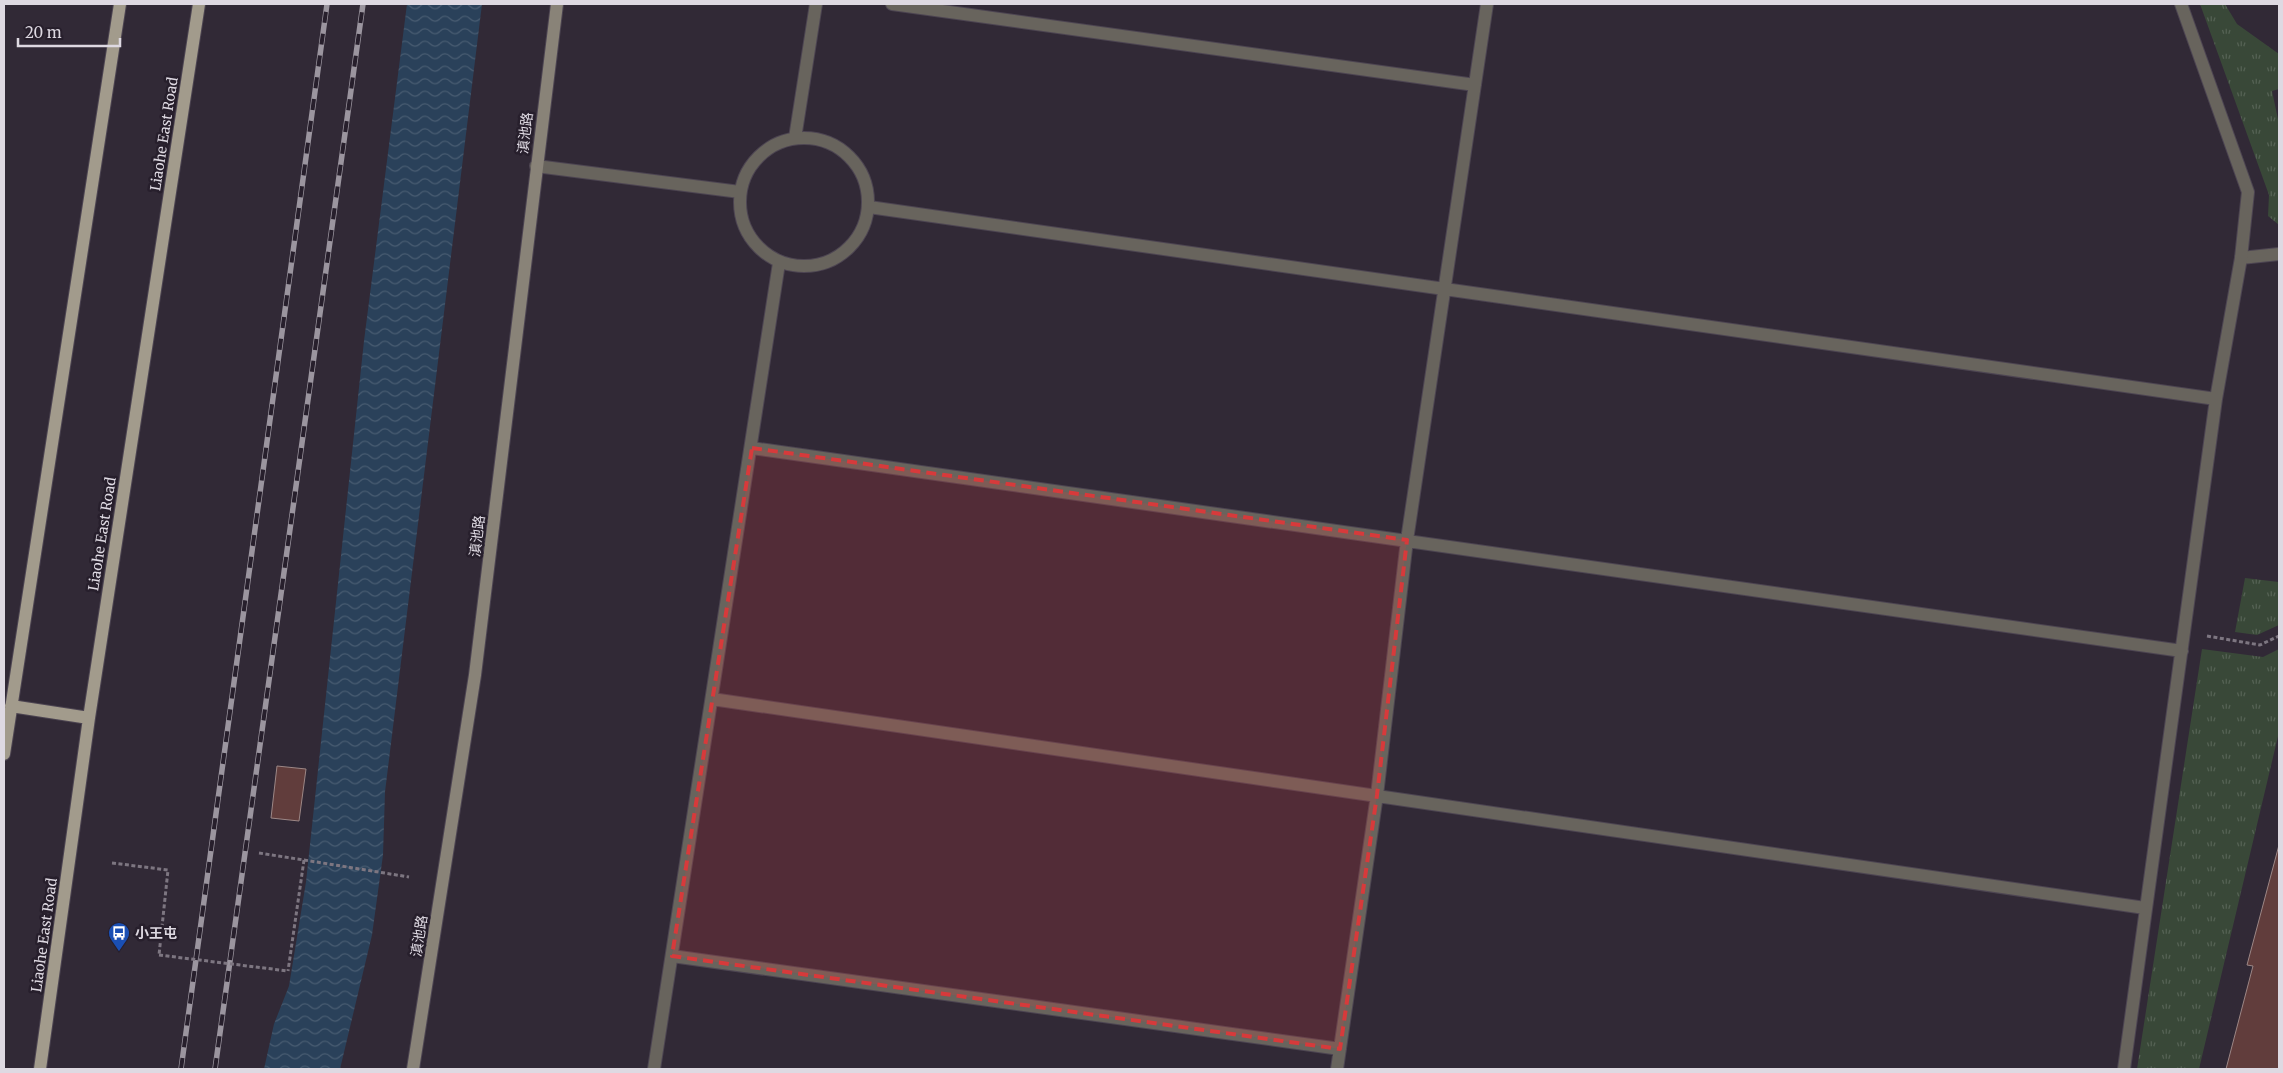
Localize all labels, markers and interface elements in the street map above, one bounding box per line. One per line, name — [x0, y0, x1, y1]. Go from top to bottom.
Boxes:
scale bar — [18, 15, 120, 47]
text: 20 m — [25, 23, 62, 42]
street label: Liaohe East Road — [146, 75, 182, 192]
street label: 滇池路 — [514, 111, 536, 155]
street label: Liaohe East Road — [84, 475, 120, 592]
street label: 滇池路 — [466, 514, 488, 558]
street label: Liaohe East Road — [27, 876, 61, 993]
street label: 滇池路 — [407, 914, 431, 958]
bus stop icon: 小王屯 — [107, 921, 131, 952]
place label: 小王屯 — [135, 924, 177, 942]

